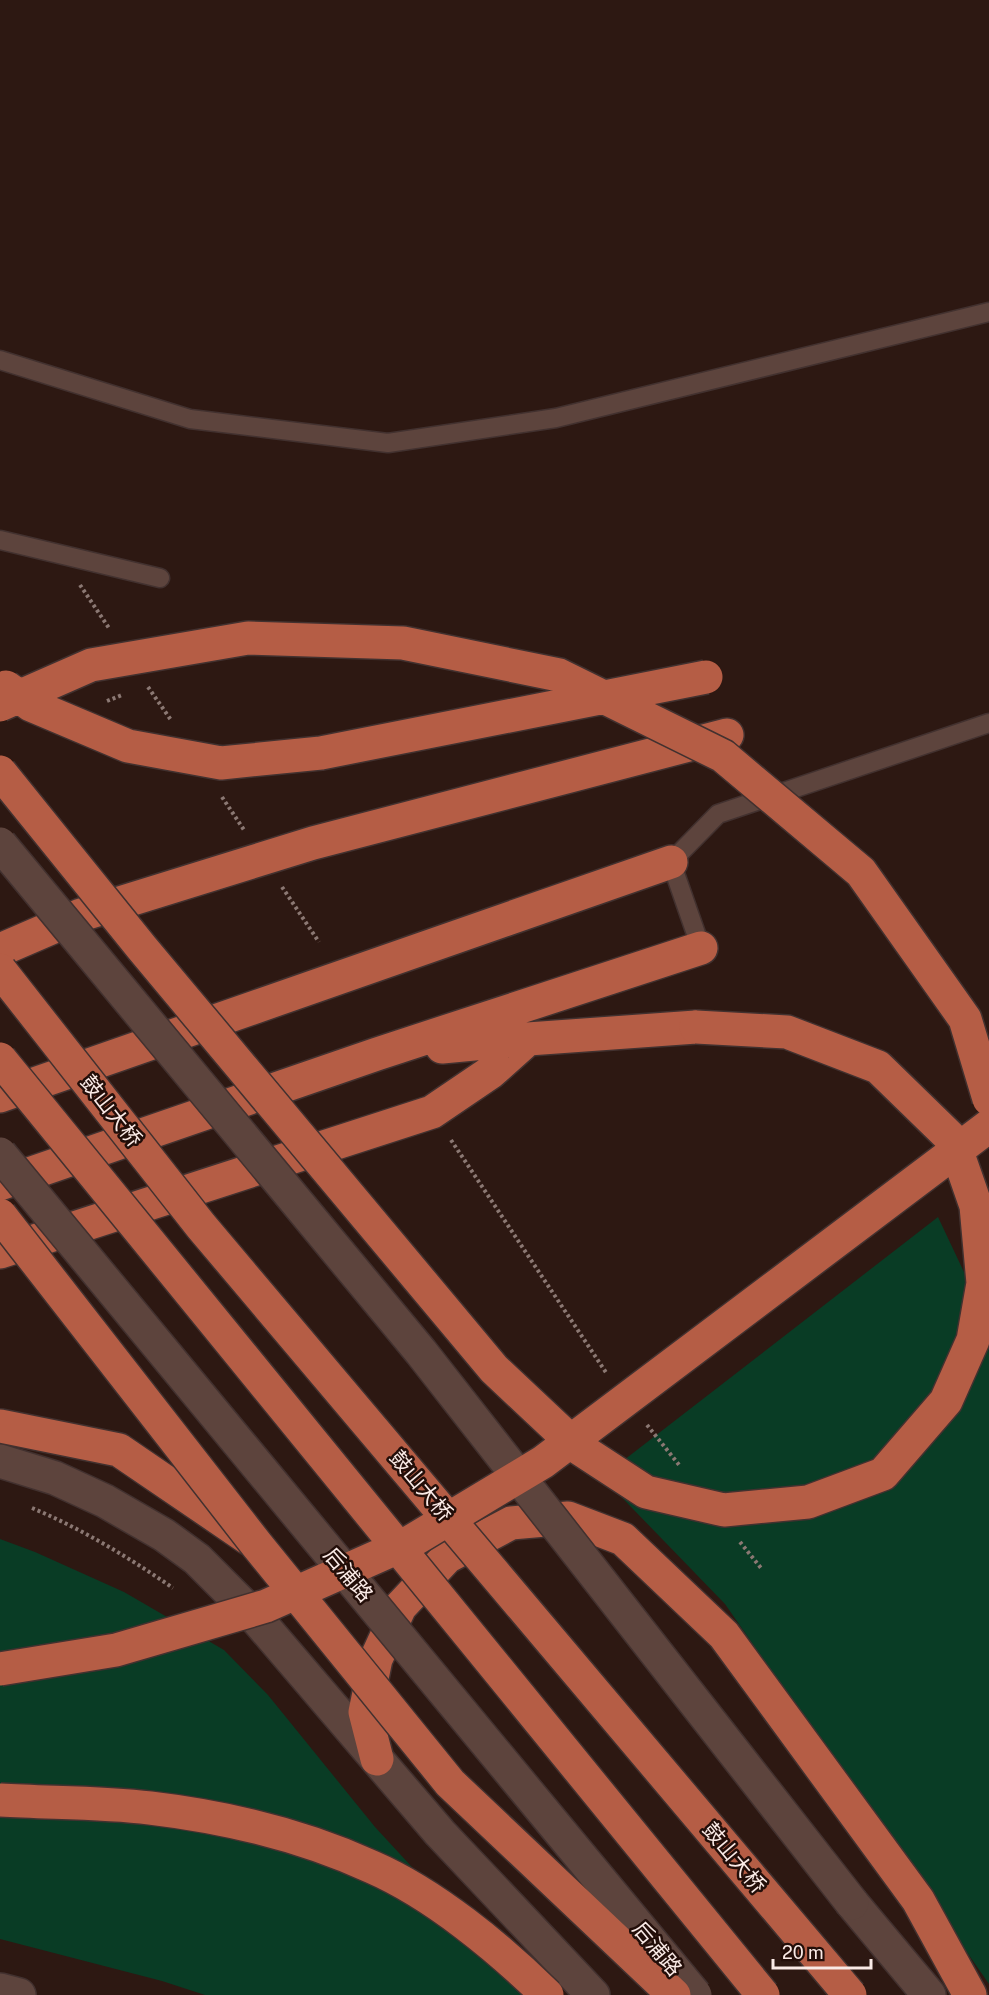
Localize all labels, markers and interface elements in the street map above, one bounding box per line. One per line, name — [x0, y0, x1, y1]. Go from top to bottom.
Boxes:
street label: 鼓山大桥 — [76, 1070, 147, 1151]
street label: 鼓山大桥 — [385, 1445, 458, 1526]
street label: 后浦路 — [319, 1543, 378, 1607]
street label: 鼓山大桥 — [698, 1817, 771, 1898]
street label: 后浦路 — [628, 1917, 687, 1981]
scale bar — [773, 1932, 870, 1970]
text: 20 m — [782, 1942, 824, 1963]

